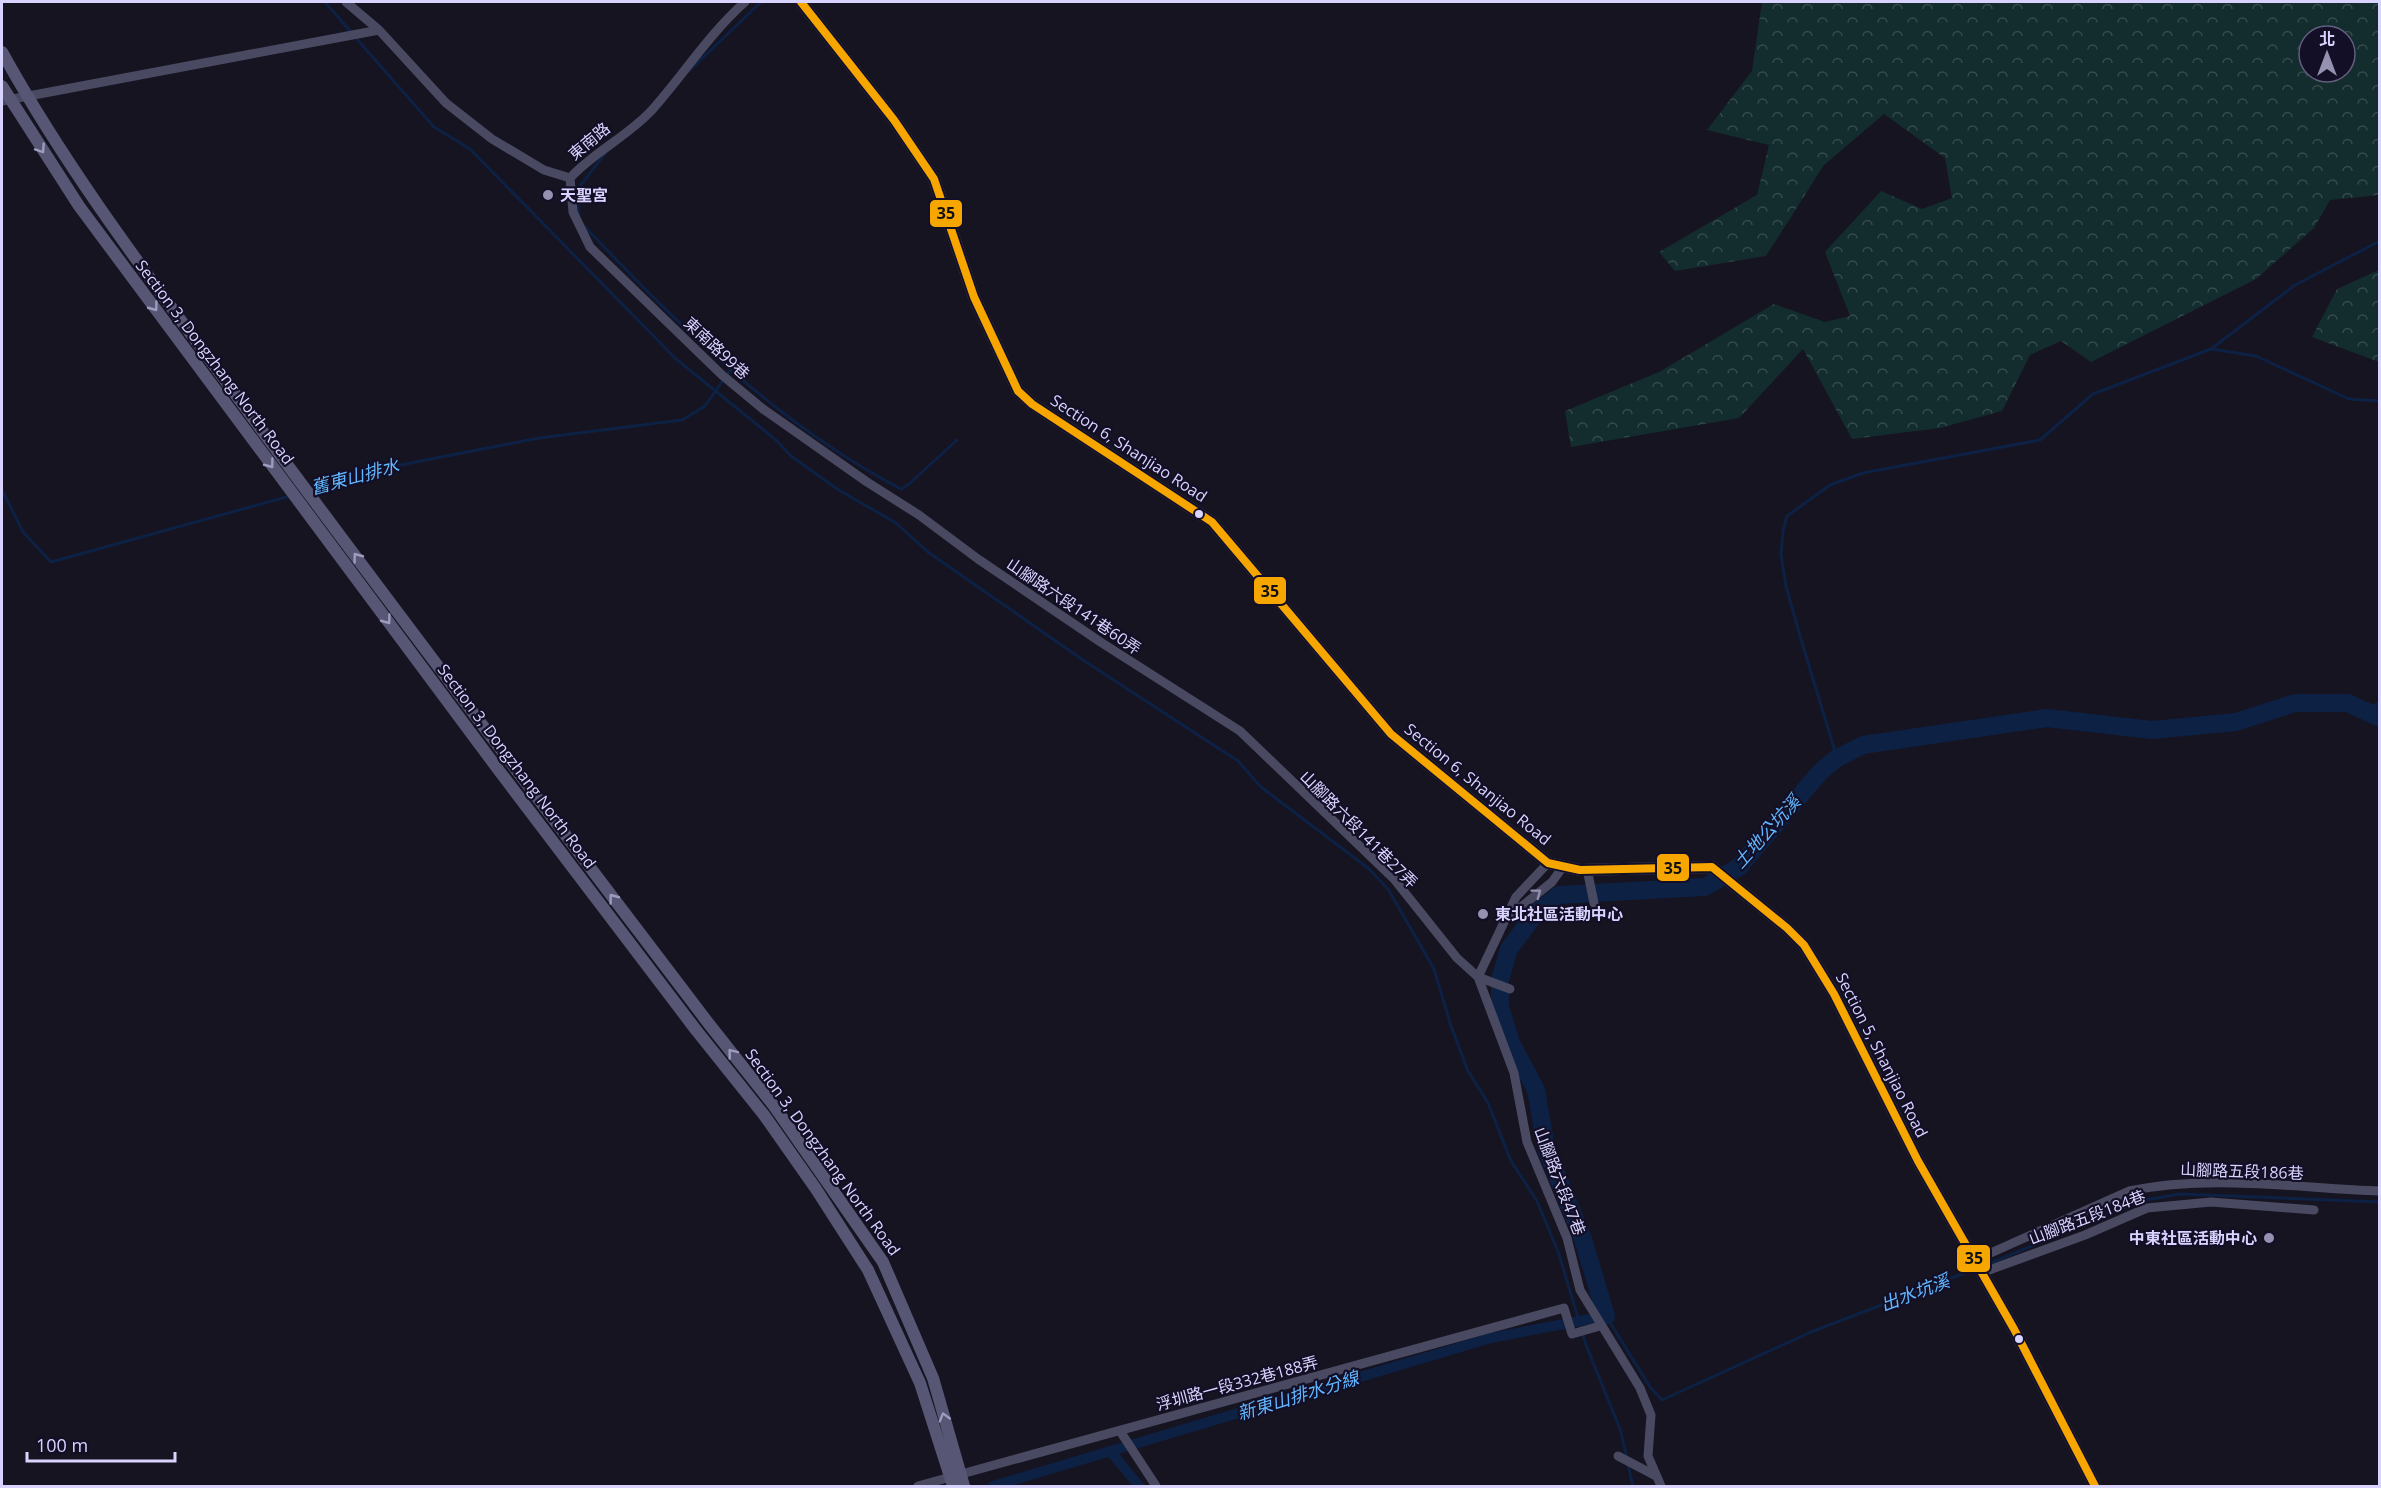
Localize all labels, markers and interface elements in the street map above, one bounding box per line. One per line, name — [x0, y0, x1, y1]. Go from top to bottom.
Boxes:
north arrow — [2297, 24, 2357, 84]
text: 北 — [2319, 28, 2335, 50]
street label: 東南路 — [564, 117, 614, 165]
one-way arrow — [34, 142, 45, 153]
place label: 天聖宮 — [560, 184, 608, 206]
marker: 天聖宮 — [541, 188, 555, 202]
line badge: 35 — [929, 199, 963, 228]
text: 35 — [937, 202, 955, 224]
street label: Section 3, Dongzhang North Road — [131, 255, 299, 469]
one-way arrow — [147, 301, 158, 312]
street label: 東南路99巷 — [679, 312, 755, 384]
street label: Section 6, Shanjiao Road — [1047, 389, 1211, 507]
water label: 舊東山排水 — [308, 453, 402, 499]
one-way arrow — [263, 457, 274, 468]
unlabelled marker — [1193, 508, 1205, 520]
one-way arrow — [353, 553, 364, 564]
street label: 山腳路六段141巷60弄 — [1002, 553, 1146, 659]
line badge: 35 — [1253, 576, 1287, 605]
text: 35 — [1261, 580, 1279, 602]
one-way arrow — [380, 614, 391, 625]
street label: Section 3, Dongzhang North Road — [433, 659, 601, 873]
street label: Section 6, Shanjiao Road — [1400, 718, 1556, 850]
street label: 山腳路六段141巷27弄 — [1295, 765, 1423, 893]
water label: 土地公坑溪 — [1727, 788, 1807, 873]
line badge: 35 — [1656, 853, 1690, 882]
text: 35 — [1664, 857, 1682, 879]
one-way arrow — [1530, 889, 1541, 900]
one-way arrow — [610, 893, 621, 904]
place label: 東北社區活動中心 — [1495, 903, 1623, 925]
marker: 東北社區活動中心 — [1476, 907, 1490, 921]
street label: Section 5, Shanjiao Road — [1831, 969, 1933, 1141]
street label: Section 3, Dongzhang North Road — [740, 1044, 906, 1260]
one-way arrow — [728, 1048, 739, 1059]
street label: 山腳路六段47巷 — [1529, 1124, 1591, 1238]
street label: 山腳路五段186巷 — [2180, 1158, 2304, 1184]
street label: 山腳路五段184巷 — [2025, 1185, 2149, 1249]
place label: 中東社區活動中心 — [2129, 1227, 2257, 1249]
marker: 中東社區活動中心 — [2262, 1231, 2276, 1245]
line badge: 35 — [1956, 1244, 1991, 1273]
text: 35 — [1965, 1247, 1983, 1269]
water label: 出水坑溪 — [1877, 1267, 1955, 1316]
unlabelled marker — [2013, 1333, 2025, 1345]
street label: 浮圳路一段332巷188弄 — [1154, 1351, 1320, 1415]
water label: 新東山排水分線 — [1234, 1365, 1363, 1425]
one-way arrow — [939, 1413, 952, 1423]
scale bar — [27, 1425, 176, 1463]
text: 100 m — [36, 1433, 88, 1457]

